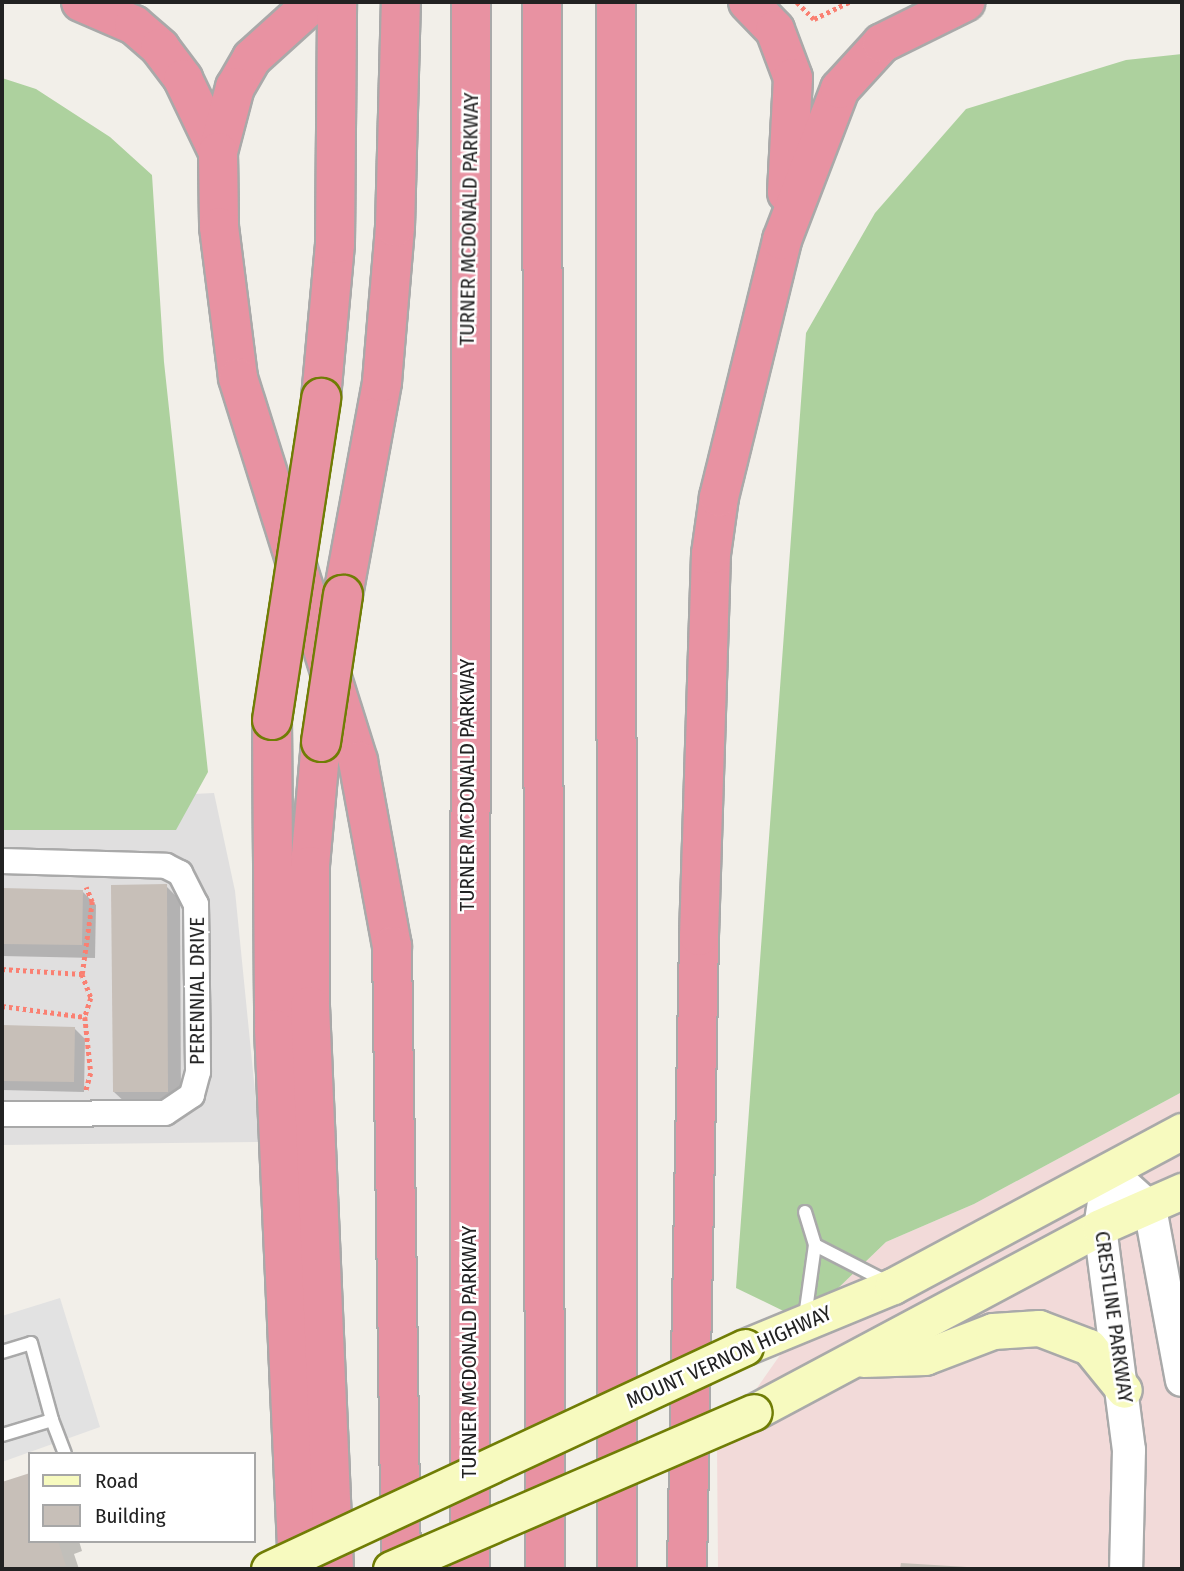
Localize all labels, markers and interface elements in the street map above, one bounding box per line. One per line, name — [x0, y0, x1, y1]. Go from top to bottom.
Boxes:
street label: TURNER MCDONALD PARKWAY — [454, 92, 484, 346]
street label: TURNER MCDONALD PARKWAY — [454, 658, 480, 912]
street label: PERENNIAL DRIVE — [184, 917, 210, 1065]
street label: TURNER MCDONALD PARKWAY — [456, 1225, 482, 1479]
street label: CRESTLINE PARKWAY — [1089, 1229, 1139, 1405]
street label: MOUNT VERNON HIGHWAY — [622, 1300, 836, 1414]
legend — [28, 1452, 256, 1543]
text: Road — [95, 1468, 139, 1494]
text: Building — [95, 1503, 166, 1529]

